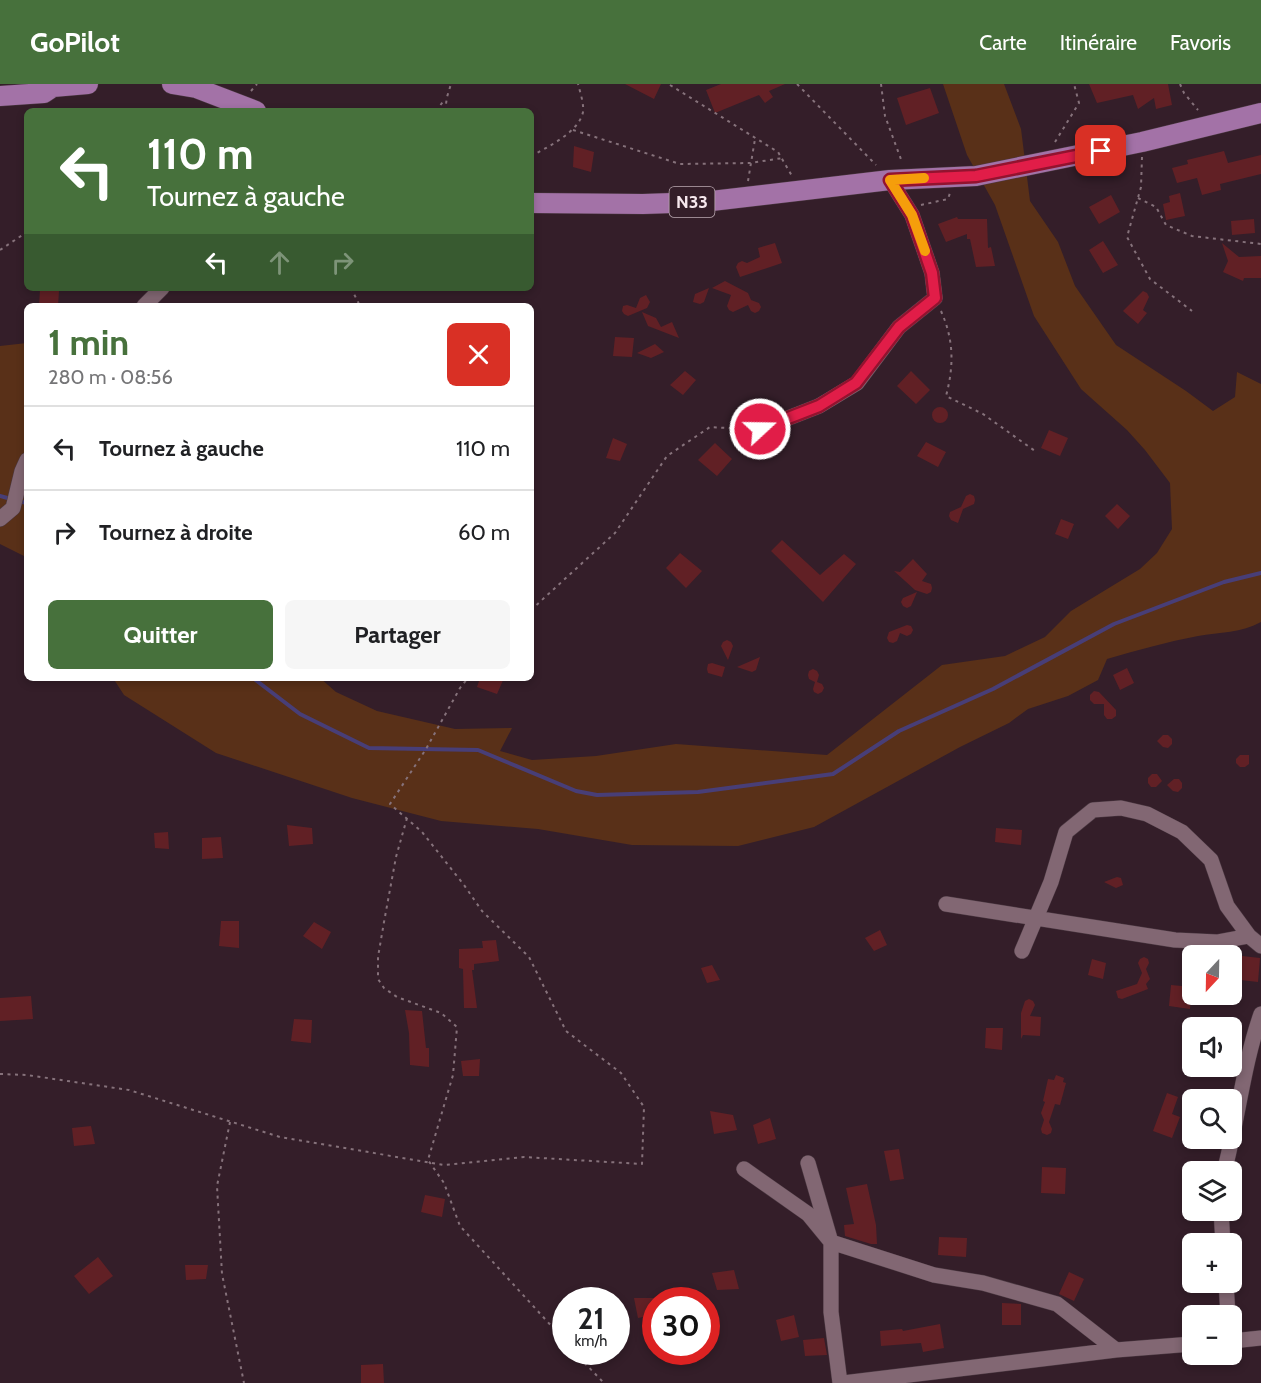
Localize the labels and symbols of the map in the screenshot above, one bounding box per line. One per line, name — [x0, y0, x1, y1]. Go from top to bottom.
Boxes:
pin — [1075, 125, 1126, 176]
road number: N33 — [670, 187, 714, 217]
position arrow — [728, 397, 792, 461]
north arrow — [1182, 945, 1242, 1005]
speed limit sign: 30 — [642, 1287, 720, 1365]

